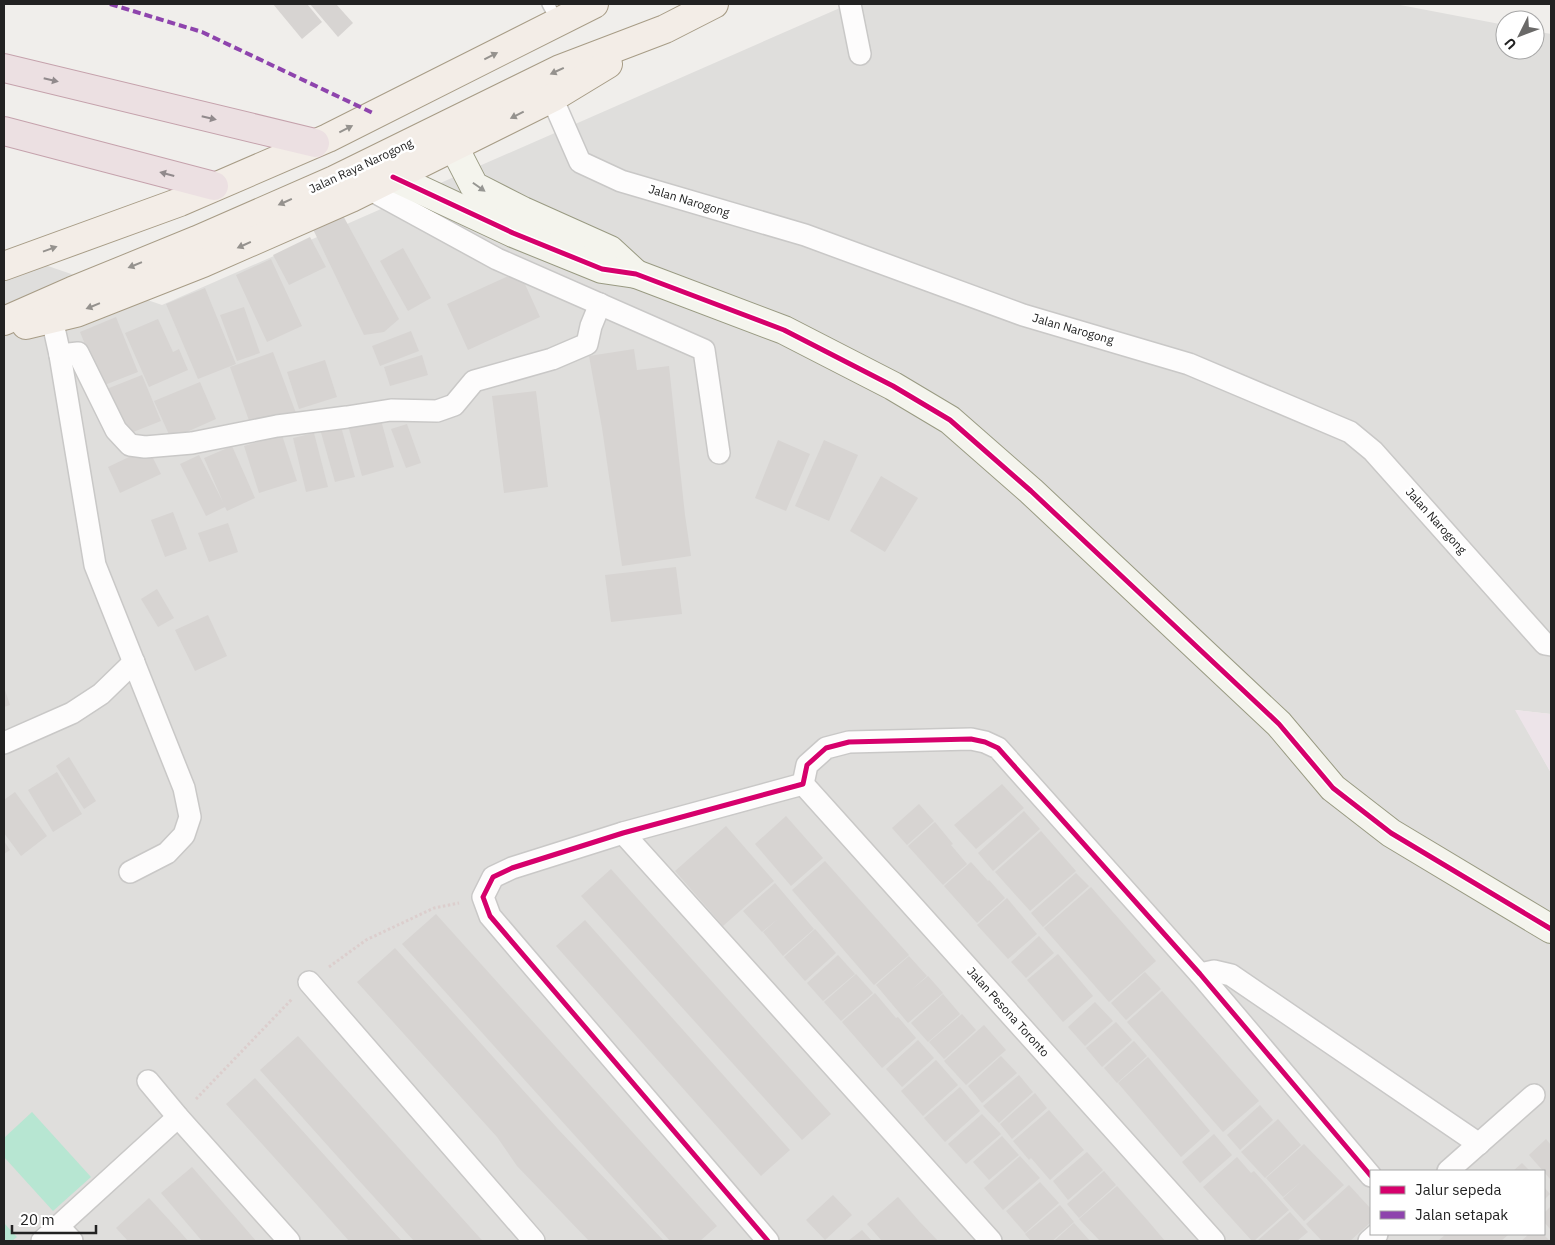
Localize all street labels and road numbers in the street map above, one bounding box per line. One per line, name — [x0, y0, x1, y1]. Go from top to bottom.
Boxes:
street label: Jalan Raya Narogong — [306, 135, 416, 196]
street label: Jalan Narogong — [647, 181, 732, 220]
street label: Jalan Narogong — [1031, 310, 1116, 347]
street label: Jalan Narogong — [1403, 484, 1470, 557]
street label: Jalan Pesona Toronto — [964, 964, 1053, 1060]

